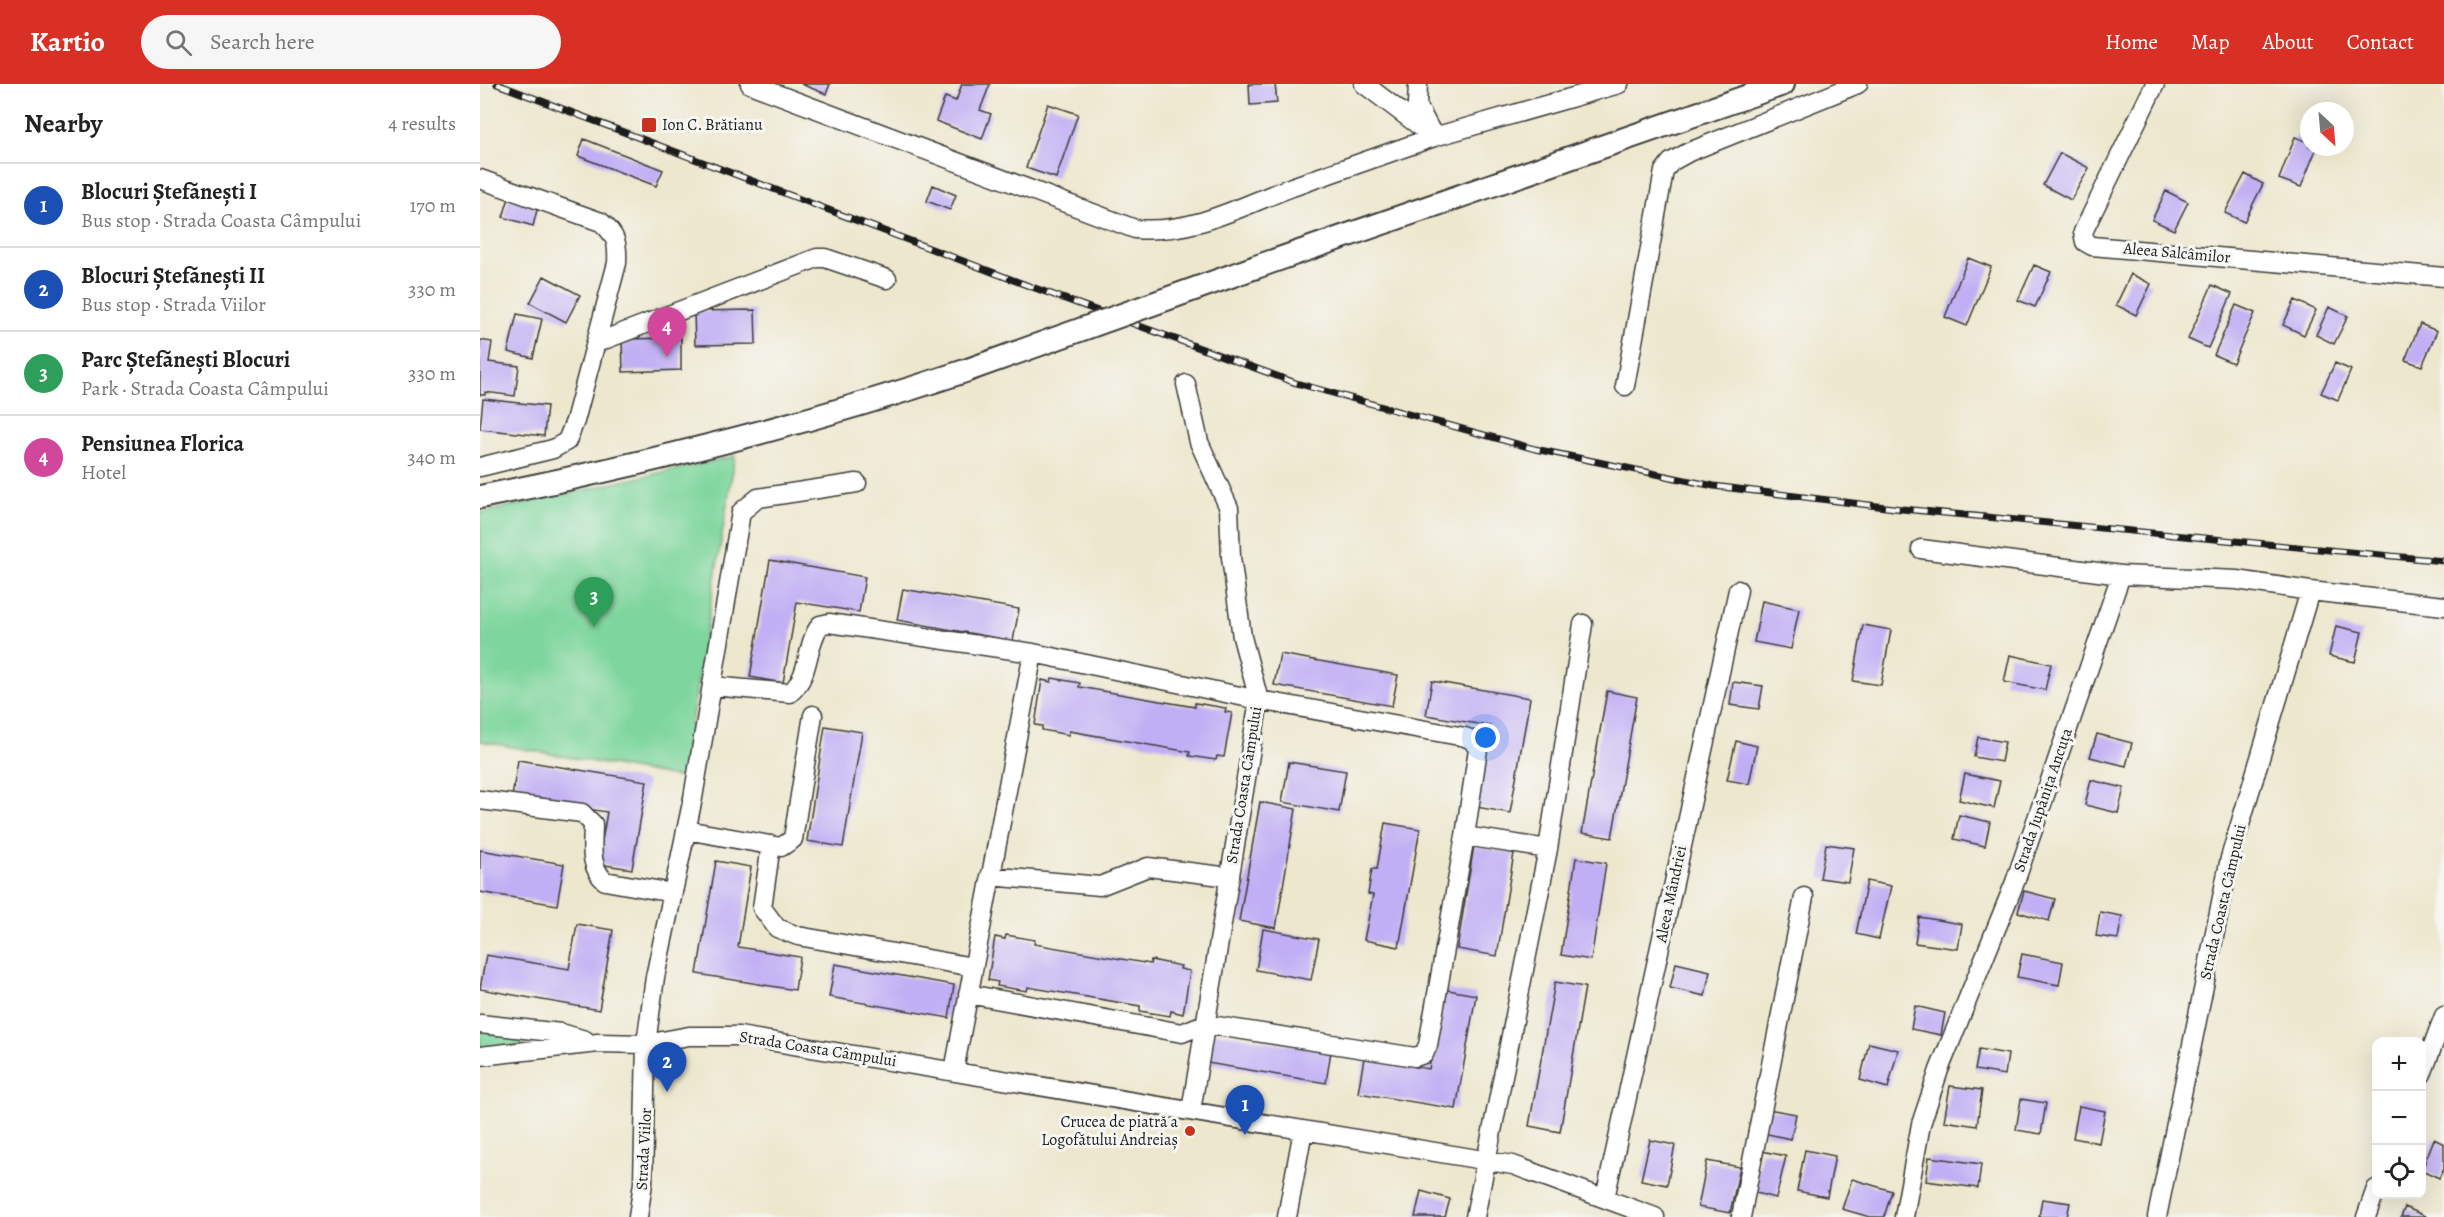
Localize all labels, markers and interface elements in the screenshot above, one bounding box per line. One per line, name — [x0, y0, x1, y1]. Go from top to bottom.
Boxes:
search box — [141, 15, 561, 69]
text: Kartio — [30, 23, 105, 61]
icon: search — [162, 26, 195, 59]
text: Search here — [210, 27, 315, 57]
text: Home — [2105, 28, 2158, 56]
text: Map — [2191, 28, 2229, 56]
text: About — [2262, 28, 2314, 56]
text: Contact — [2347, 28, 2414, 56]
north arrow — [2300, 102, 2354, 156]
text: Nearby — [24, 106, 103, 141]
text: 4 results — [388, 110, 456, 137]
place label: Ion C. Brătianu — [662, 114, 763, 136]
marker: Ion C. Brătianu — [640, 116, 658, 134]
text: Blocuri Ștefănești I — [81, 177, 257, 207]
text: 1 — [40, 192, 47, 219]
text: 170 m — [410, 192, 456, 219]
text: Bus stop · Strada Coasta Câmpului — [81, 207, 361, 234]
street label: Aleea Salcâmilor — [2122, 237, 2231, 269]
text: Blocuri Ștefănești II — [81, 261, 265, 291]
text: 2 — [39, 276, 48, 303]
text: 330 m — [408, 276, 456, 303]
text: Bus stop · Strada Viilor — [81, 291, 266, 318]
pin: 4 — [648, 308, 687, 357]
text: Parc Ștefănești Blocuri — [81, 345, 290, 375]
text: 3 — [39, 360, 48, 387]
text: 330 m — [408, 360, 456, 387]
text: Park · Strada Coasta Câmpului — [81, 375, 329, 402]
text: Pensiunea Florica — [81, 429, 244, 459]
text: 4 — [39, 444, 48, 471]
text: 340 m — [407, 444, 456, 471]
text: Hotel — [81, 459, 126, 486]
pin: 3 — [574, 578, 614, 627]
street label: Strada Coasta Câmpului — [1221, 705, 1267, 865]
your location — [1471, 723, 1500, 752]
street label: Strada Jupânița Ancuța — [2008, 725, 2078, 875]
street label: Strada Coasta Câmpului — [2194, 822, 2252, 982]
street label: Aleea Mândriei — [1650, 844, 1692, 945]
street label: Strada Coasta Câmpului — [738, 1026, 898, 1072]
map controls — [2372, 1037, 2426, 1199]
button: + — [2372, 1037, 2426, 1091]
pin: 2 — [648, 1042, 687, 1092]
pin: 1 — [1226, 1086, 1264, 1135]
button: − — [2372, 1091, 2426, 1145]
street label: Strada Viilor — [631, 1107, 657, 1191]
place label: Crucea de piatră a Logofătului Andreiaș — [1041, 1111, 1179, 1151]
marker: Crucea de piatră a Logofătului Andreiaș — [1183, 1124, 1197, 1138]
button: locate — [2372, 1145, 2426, 1199]

